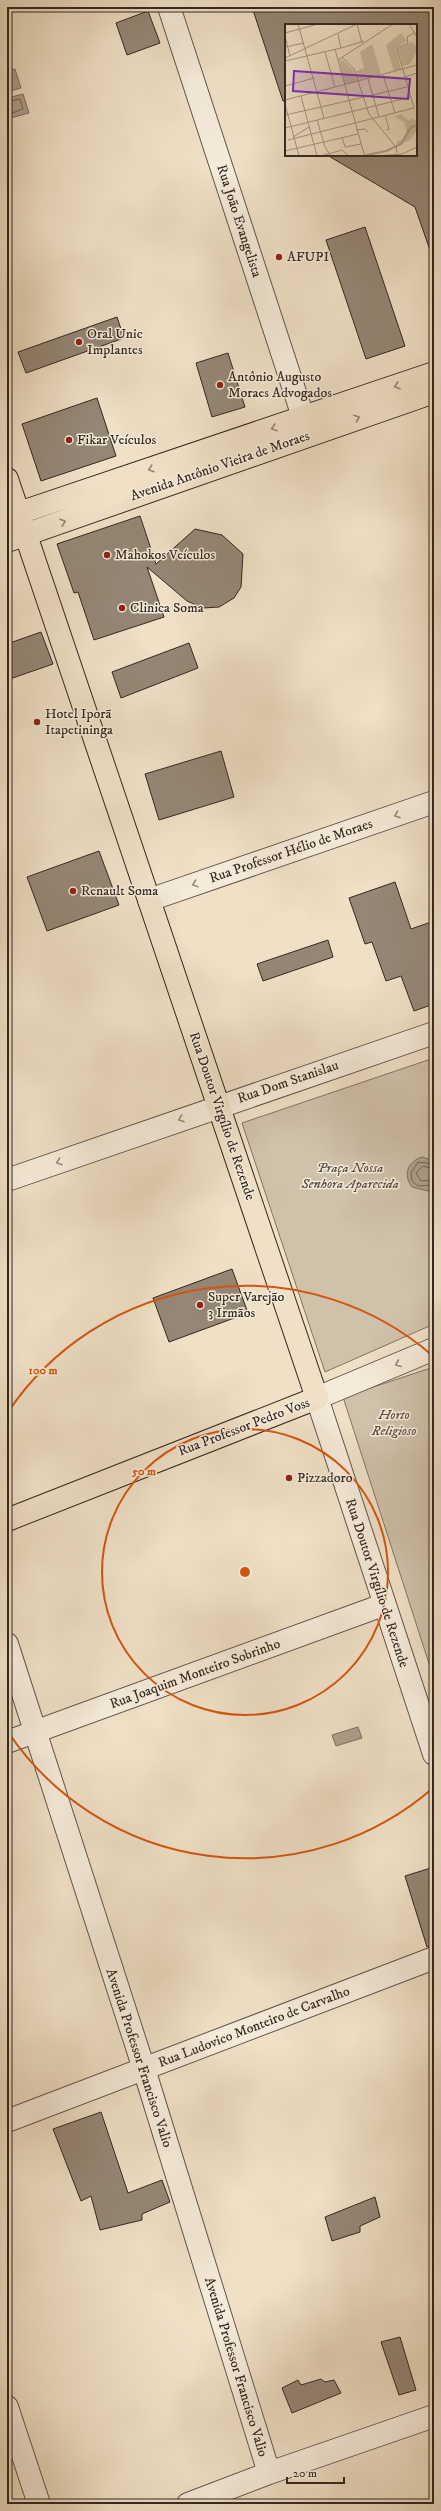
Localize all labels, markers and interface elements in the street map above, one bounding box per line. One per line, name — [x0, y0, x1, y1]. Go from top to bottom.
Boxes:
inset map — [285, 24, 417, 156]
street label: Rua João Evangelista — [212, 162, 266, 280]
place label: AFUPI — [287, 248, 329, 266]
marker: AFUPI — [274, 252, 284, 262]
place label: Oral Unic Implantes — [87, 325, 143, 359]
marker: Oral Unic Implantes — [74, 337, 84, 347]
place label: Antônio Augusto Moraes Advogados — [228, 368, 332, 402]
marker: Antônio Augusto Moraes Advogados — [215, 380, 225, 390]
one-way arrow — [394, 381, 401, 390]
one-way arrow — [354, 415, 361, 423]
one-way arrow — [271, 423, 278, 431]
street label: Avenida Antônio Vieira de Moraes — [128, 427, 312, 505]
place label: Fikar Veículos — [77, 431, 157, 449]
marker: Fikar Veículos — [64, 435, 74, 445]
one-way arrow — [147, 464, 154, 473]
one-way arrow — [59, 518, 66, 527]
place label: Mahokos Veículos — [115, 546, 215, 564]
marker: Mahokos Veículos — [102, 550, 112, 560]
place label: Clinica Soma — [130, 599, 204, 617]
marker: Clinica Soma — [117, 603, 127, 613]
place label: Hotel Iporã Itapetininga — [45, 705, 113, 739]
marker: Hotel Iporã Itapetininga — [32, 717, 42, 727]
one-way arrow — [394, 810, 401, 819]
street label: Rua Professor Hélio de Moraes — [207, 814, 375, 887]
one-way arrow — [191, 879, 198, 888]
place label: Renault Soma — [81, 882, 158, 900]
marker: Renault Soma — [68, 886, 78, 896]
street label: Rua Doutor Virgílio de Rezende — [185, 1029, 259, 1203]
street label: Rua Dom Stanislau — [235, 1056, 341, 1108]
one-way arrow — [178, 1115, 185, 1123]
one-way arrow — [55, 1157, 62, 1166]
park label: Praça Nossa Senhora Aparecida — [300, 1159, 399, 1193]
place label: Super Varejão 3 Irmãos — [208, 1288, 284, 1322]
marker: Super Varejão 3 Irmãos — [195, 1300, 205, 1310]
one-way arrow — [395, 1359, 403, 1367]
text: 100 m — [29, 1363, 57, 1378]
street label: Rua Professor Pedro Voss — [176, 1393, 313, 1460]
park label: Horto Religioso — [370, 1406, 417, 1440]
text: 50 m — [131, 1464, 156, 1479]
place label: Pizzadoro — [297, 1469, 353, 1487]
marker: Pizzadoro — [284, 1473, 294, 1483]
street label: Rua Doutor Virgílio de Rezende — [341, 1496, 413, 1670]
centre of rings — [238, 1565, 252, 1579]
street label: Rua Joaquim Monteiro Sobrinho — [107, 1635, 283, 1713]
street label: Avenida Professor Francisco Valio — [102, 1966, 177, 2150]
street label: Rua Ludovico Monteiro de Carvalho — [156, 1982, 352, 2072]
street label: Avenida Professor Francisco Valio — [200, 2275, 272, 2459]
scale bar — [287, 2459, 344, 2485]
text: 20 m — [293, 2466, 317, 2481]

